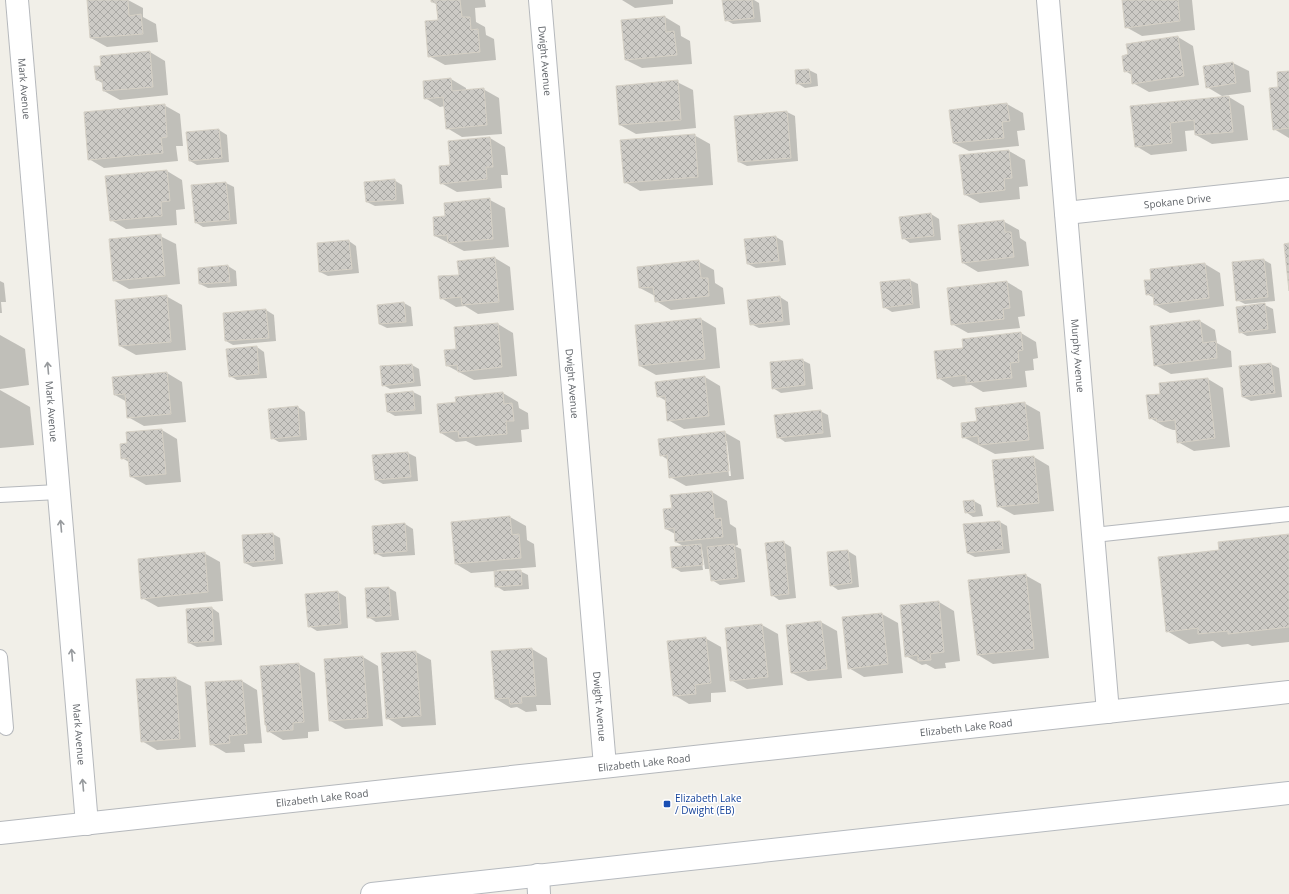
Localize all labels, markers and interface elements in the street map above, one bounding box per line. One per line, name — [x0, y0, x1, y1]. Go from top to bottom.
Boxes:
street label: Dwight Avenue — [535, 25, 555, 97]
street label: Mark Avenue — [15, 58, 34, 120]
street label: Spokane Drive — [1143, 190, 1212, 212]
street label: Murphy Avenue — [1068, 318, 1088, 394]
street label: Dwight Avenue — [563, 348, 583, 420]
one-way arrow — [44, 362, 51, 375]
street label: Mark Avenue — [42, 380, 62, 443]
one-way arrow — [58, 520, 65, 533]
one-way arrow — [69, 649, 76, 662]
street label: Dwight Avenue — [590, 671, 610, 742]
street label: Mark Avenue — [70, 703, 89, 766]
street label: Elizabeth Lake Road — [919, 715, 1013, 739]
street label: Elizabeth Lake Road — [597, 751, 691, 775]
one-way arrow — [80, 779, 87, 792]
street label: Elizabeth Lake Road — [275, 786, 369, 810]
place label: Elizabeth Lake / Dwight (EB) — [675, 791, 742, 817]
marker: Elizabeth Lake / Dwight (EB) — [662, 799, 672, 809]

